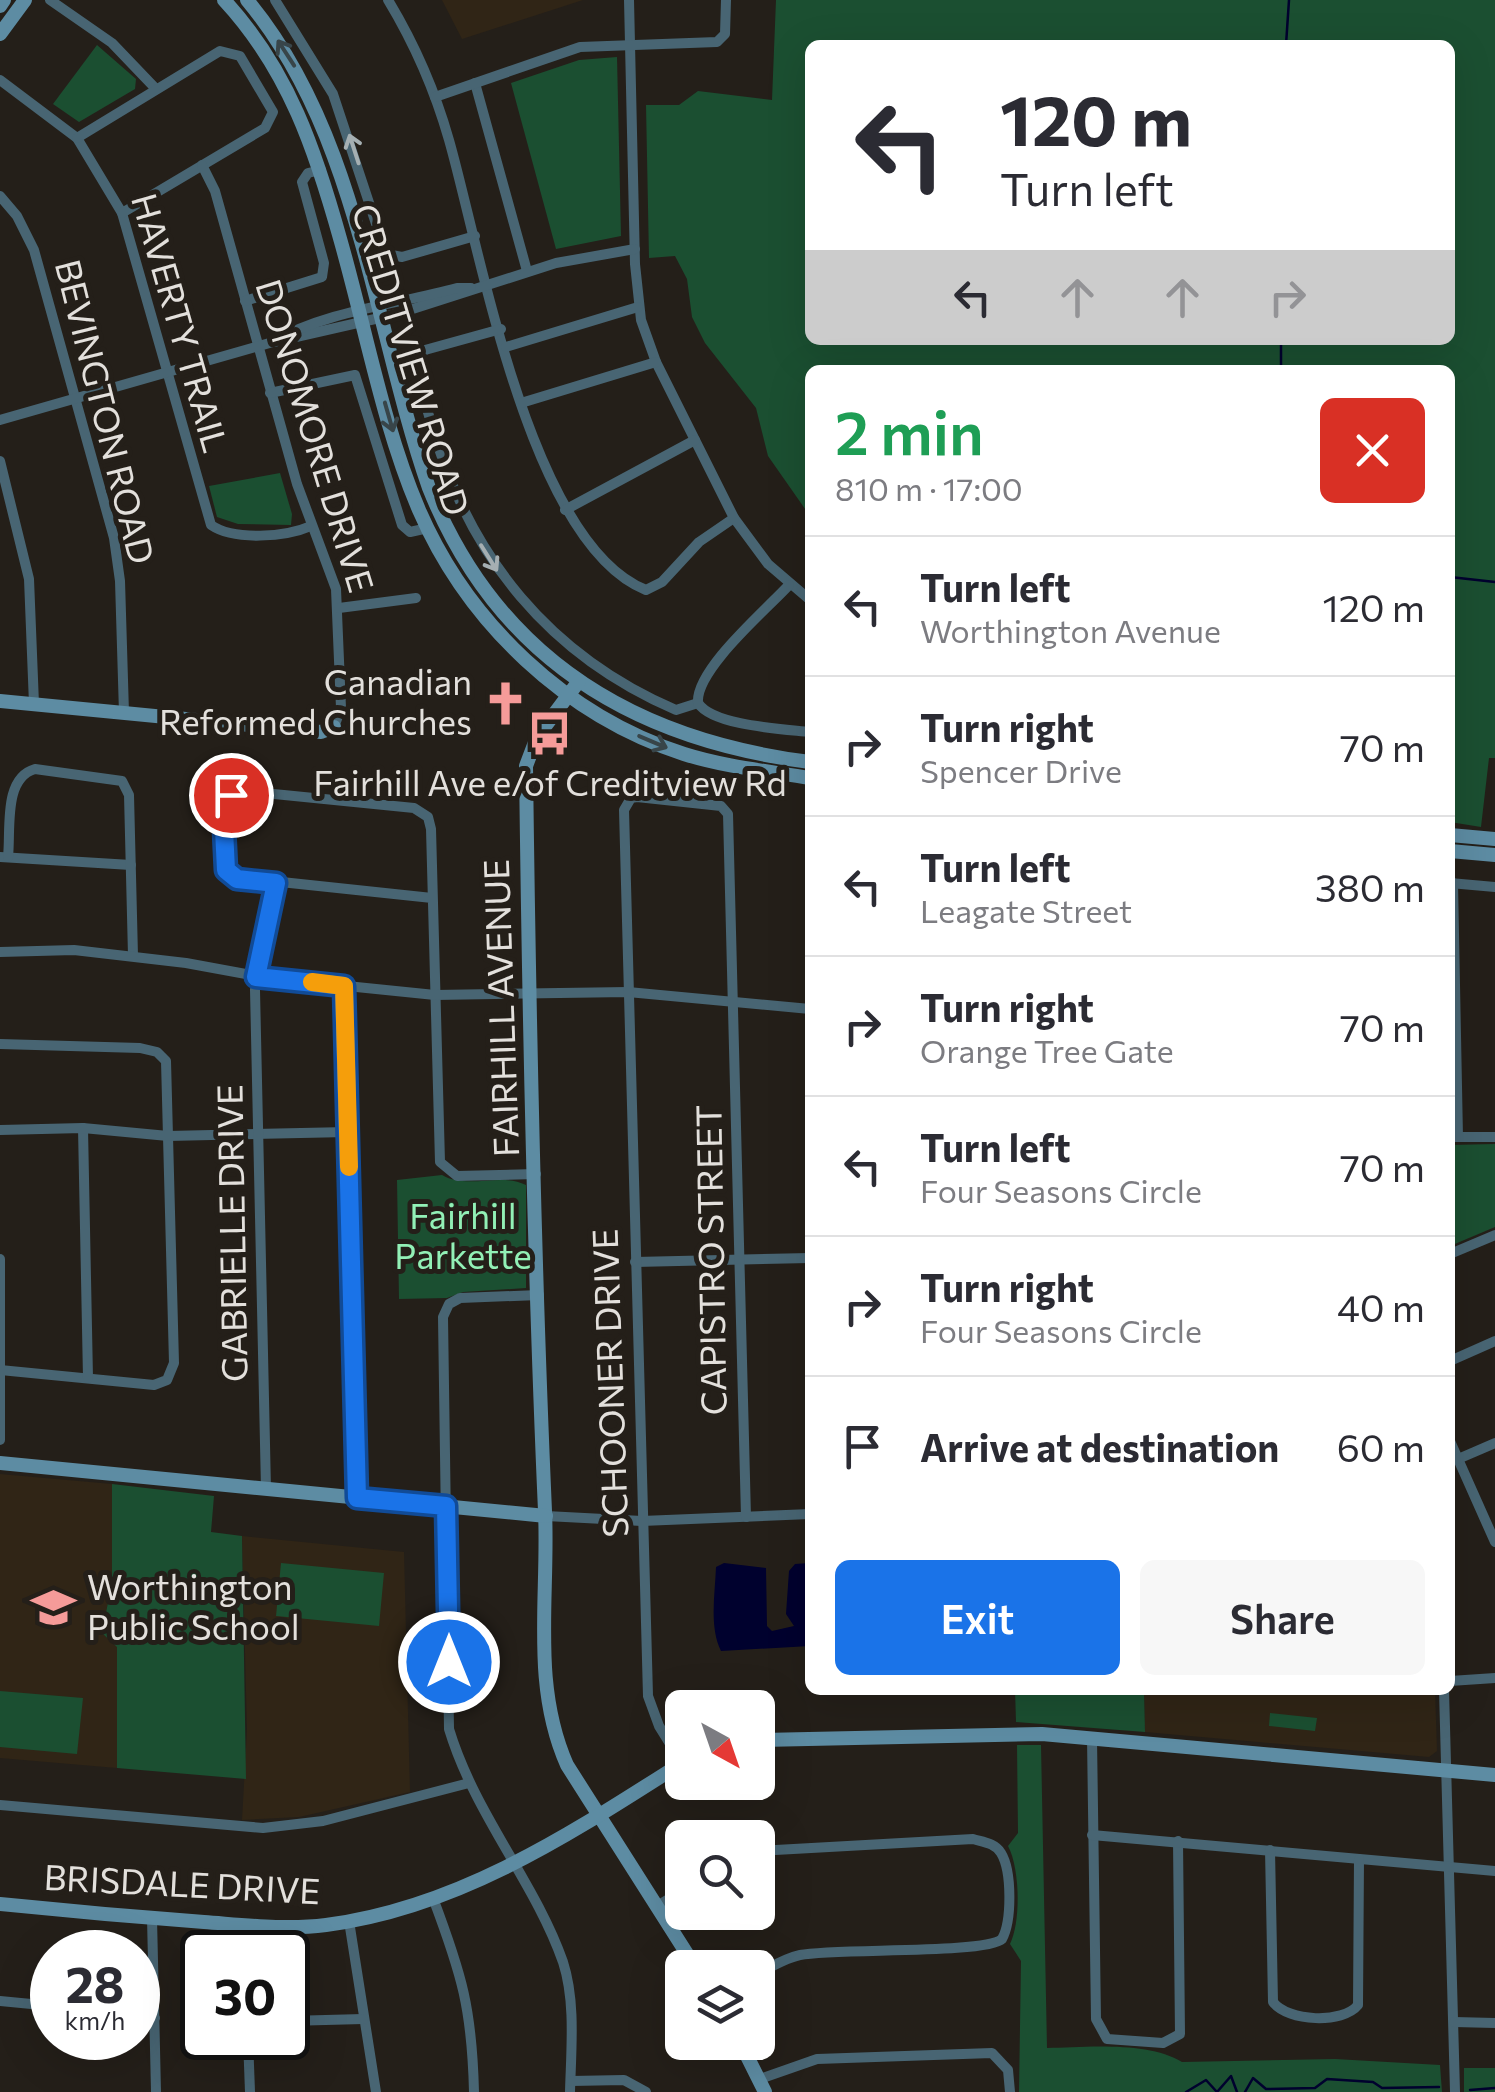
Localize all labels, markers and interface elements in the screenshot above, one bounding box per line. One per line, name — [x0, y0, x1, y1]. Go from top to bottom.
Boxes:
one-way arrow — [276, 40, 296, 68]
text: 120 m — [1000, 75, 1192, 160]
icon: left — [835, 80, 965, 210]
one-way arrow — [344, 134, 362, 166]
text: Turn left — [1000, 160, 1174, 215]
street label: HAVERTY TRAIL — [124, 188, 239, 457]
street label: CREDITVIEW ROAD — [345, 198, 480, 520]
street label: BEVINGTON ROAD — [48, 255, 165, 568]
icon: left — [945, 270, 1000, 325]
icon: ahead — [1050, 270, 1105, 325]
icon: ahead — [1155, 270, 1210, 325]
icon: right — [1260, 270, 1315, 325]
street label: DONOMORE DRIVE — [248, 274, 384, 597]
text: 2 min — [835, 394, 984, 467]
button: close — [1320, 398, 1425, 503]
one-way arrow — [381, 401, 400, 432]
text: 810 m · 17:00 — [835, 468, 1023, 508]
one-way arrow — [479, 544, 500, 572]
text: Turn left — [920, 563, 1071, 610]
icon: left — [835, 579, 890, 634]
text: 120 m — [1323, 583, 1425, 630]
text: Worthington Avenue — [920, 610, 1221, 650]
place label: Canadian Reformed Churches — [159, 659, 472, 742]
church icon: Canadian Reformed Churches — [481, 679, 529, 727]
text: Turn right — [920, 703, 1094, 750]
bus stop icon: Fairhill Ave e/of Creditview Rd — [526, 710, 574, 758]
icon: right — [835, 719, 890, 774]
text: 70 m — [1340, 723, 1425, 770]
one-way arrow — [637, 734, 668, 752]
text: Spencer Drive — [920, 750, 1122, 790]
pin — [189, 753, 274, 838]
place label: Fairhill Ave e/of Creditview Rd — [313, 760, 787, 803]
icon: arrive — [204, 768, 259, 823]
text: Turn left — [920, 843, 1071, 890]
street label: FAIRHILL AVENUE — [473, 858, 526, 1158]
icon: left — [835, 859, 890, 914]
text: 380 m — [1315, 863, 1425, 910]
text: Leagate Street — [920, 890, 1132, 930]
text: Turn right — [920, 983, 1094, 1030]
icon: right — [835, 999, 890, 1054]
text: 70 m — [1340, 1003, 1425, 1050]
text: Orange Tree Gate — [920, 1030, 1174, 1070]
street label: GABRIELLE DRIVE — [206, 1084, 255, 1382]
street label: CAPISTRO STREET — [685, 1104, 734, 1416]
text: Turn left — [920, 1123, 1071, 1170]
icon: left — [835, 1139, 890, 1194]
text: 70 m — [1340, 1143, 1425, 1190]
text: Four Seasons Circle — [920, 1170, 1202, 1210]
park label: Fairhill Parkette — [394, 1193, 532, 1276]
street label: SCHOONER DRIVE — [582, 1228, 635, 1538]
text: Turn right — [920, 1263, 1094, 1310]
icon: right — [835, 1279, 890, 1334]
text: 40 m — [1337, 1283, 1425, 1330]
text: Four Seasons Circle — [920, 1310, 1202, 1350]
icon: arrive — [835, 1419, 890, 1474]
text: Arrive at destination — [920, 1423, 1279, 1470]
text: 60 m — [1337, 1423, 1425, 1470]
button: Exit — [835, 1560, 1120, 1675]
button: Share — [1140, 1560, 1425, 1675]
place label: Worthington Public School — [87, 1564, 300, 1647]
school or university icon: Worthington Public School — [30, 1584, 78, 1632]
position arrow — [397, 1610, 501, 1714]
north arrow — [665, 1690, 775, 1800]
map controls — [665, 1690, 775, 2060]
button: search — [665, 1820, 775, 1930]
street label: BRISDALE DRIVE — [43, 1854, 321, 1911]
speed limit sign: 30 — [180, 1930, 310, 2060]
button: layers — [665, 1950, 775, 2060]
text: 28 — [65, 1952, 125, 2013]
text: km/h — [65, 2005, 125, 2035]

